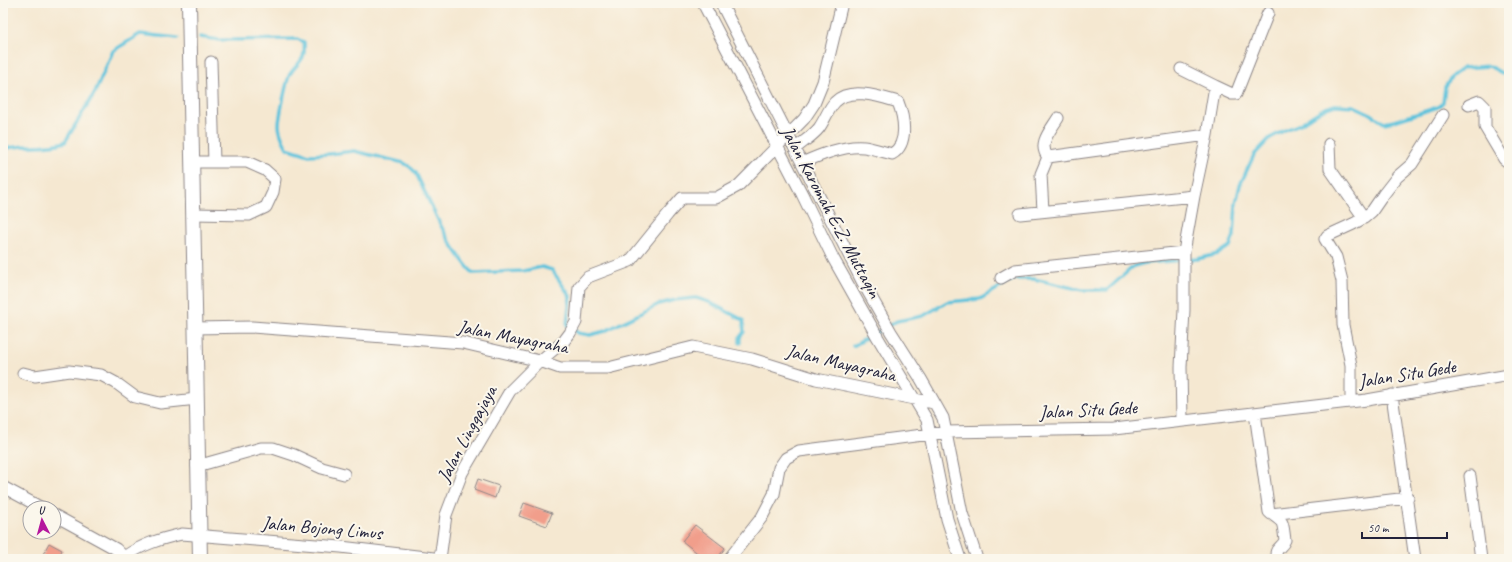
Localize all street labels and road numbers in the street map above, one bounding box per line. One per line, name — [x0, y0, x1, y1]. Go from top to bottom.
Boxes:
street label: Jalan Karomah E.Z. Muttaqin — [775, 121, 887, 303]
street label: Jalan Mayagraha — [455, 314, 572, 360]
street label: Jalan Mayagraha — [783, 339, 900, 388]
street label: Jalan Situ Gede — [1356, 354, 1459, 394]
street label: Jalan Linggajaya — [431, 380, 503, 487]
street label: Jalan Situ Gede — [1037, 395, 1139, 425]
street label: Jalan Bojong Limus — [260, 511, 386, 545]

